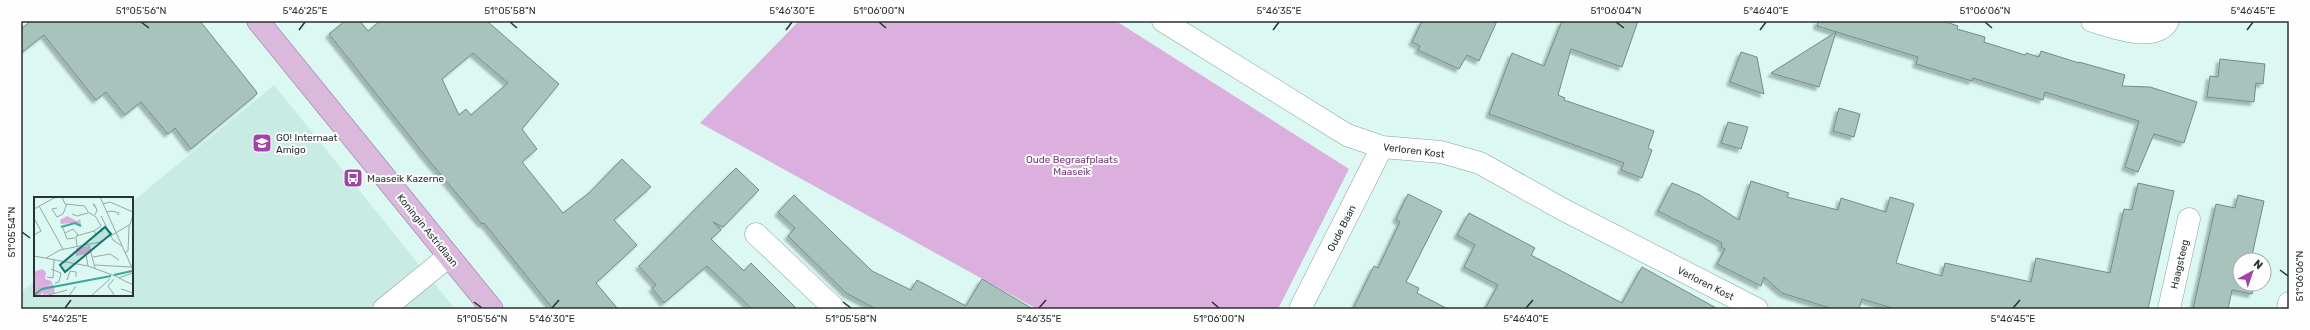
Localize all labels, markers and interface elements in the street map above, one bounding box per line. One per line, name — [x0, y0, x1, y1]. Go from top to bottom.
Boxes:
text: 51°05'56"N — [116, 5, 166, 17]
text: 5°46'25"E — [282, 5, 328, 17]
text: 51°05'58"N — [484, 5, 536, 17]
text: 5°46'30"E — [769, 5, 815, 17]
text: 51°06'00"N — [853, 5, 905, 17]
text: 5°46'35"E — [1256, 5, 1302, 17]
text: 51°06'04"N — [1590, 5, 1642, 17]
text: 5°46'40"E — [1743, 5, 1789, 17]
text: 51°06'06"N — [1960, 5, 2010, 17]
text: 5°46'45"E — [2231, 5, 2275, 17]
school or university icon: GO! Internaat Amigo — [251, 132, 273, 154]
place label: GO! Internaat Amigo — [276, 132, 338, 156]
street label: Verloren Kost — [1382, 141, 1445, 161]
park label: Oude Begraafplaats Maaseik — [1026, 154, 1118, 178]
bus stop icon: Maaseik Kazerne — [342, 167, 364, 189]
place label: Maaseik Kazerne — [367, 173, 445, 185]
street label: Koningin Astridlaan — [394, 192, 460, 269]
inset map — [34, 197, 133, 296]
street label: Oude Baan — [1325, 203, 1359, 254]
text: 51°05'54"N — [6, 206, 18, 258]
street label: Haagsteeg — [2168, 238, 2191, 290]
text: 51°06'06"N — [2294, 251, 2306, 301]
north arrow — [2232, 252, 2272, 292]
text: N — [2251, 257, 2265, 272]
street label: Verloren Kost — [1675, 264, 1736, 303]
text: 5°46'25"E — [42, 313, 88, 325]
text: 51°05'56"N — [457, 313, 507, 325]
text: 5°46'30"E — [529, 313, 575, 325]
text: 51°05'58"N — [825, 313, 877, 325]
text: 5°46'35"E — [1016, 313, 1062, 325]
text: 51°06'00"N — [1193, 313, 1245, 325]
text: 5°46'40"E — [1503, 313, 1549, 325]
text: 5°46'45"E — [1991, 313, 2035, 325]

